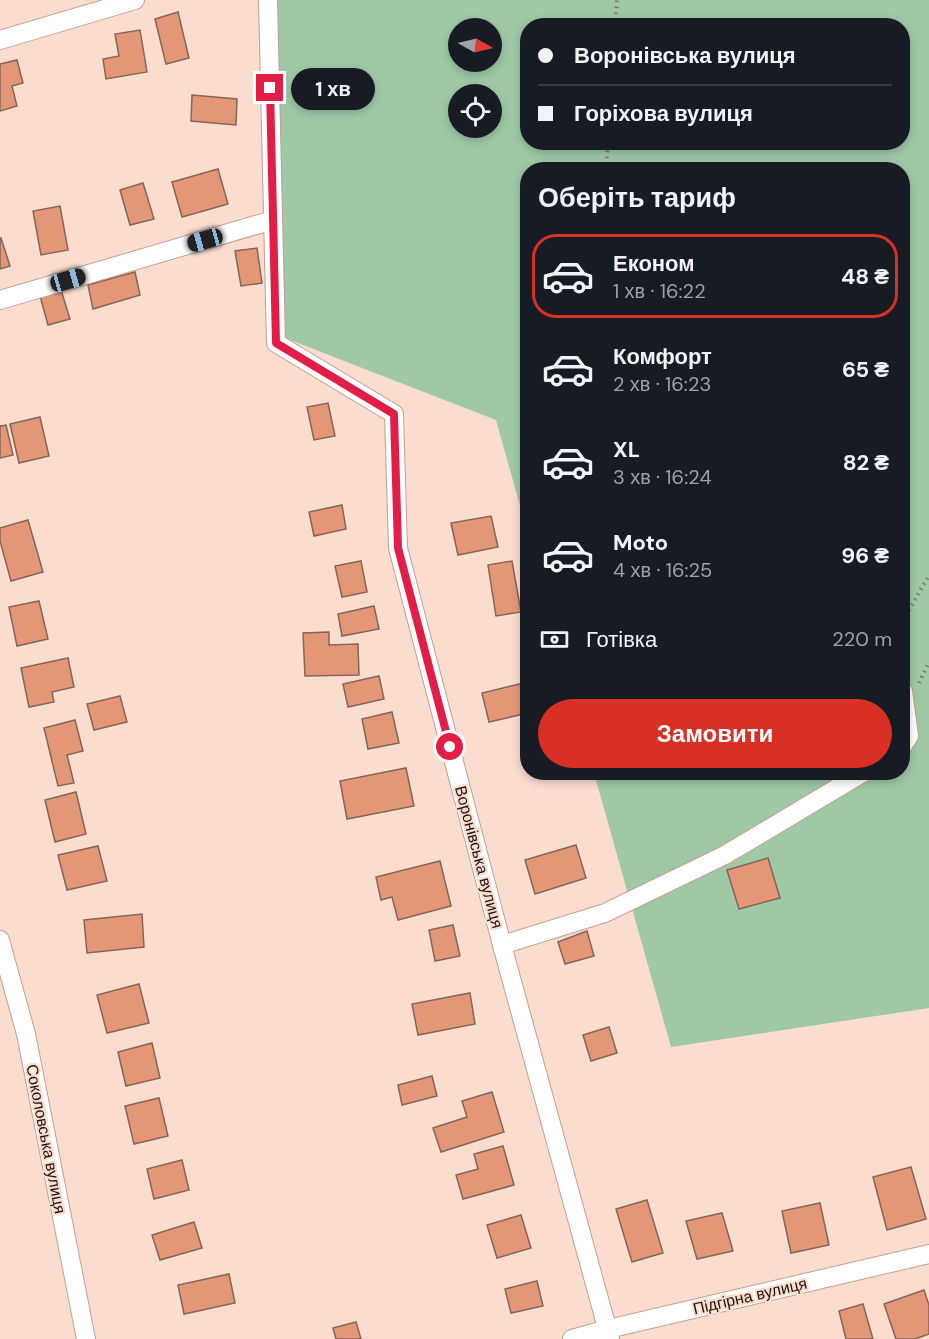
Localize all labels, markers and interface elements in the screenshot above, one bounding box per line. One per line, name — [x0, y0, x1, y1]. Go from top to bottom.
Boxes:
north arrow — [448, 18, 502, 72]
map controls — [448, 18, 502, 138]
text: Воронівська вулиця — [574, 41, 796, 70]
callout: 1 хв — [291, 67, 375, 109]
route end — [256, 74, 283, 101]
text: 1 хв — [315, 76, 351, 102]
button: locate — [448, 84, 502, 138]
text: Горіхова вулиця — [574, 99, 753, 128]
text: Оберіть тариф — [538, 180, 736, 215]
car — [185, 226, 225, 254]
icon: car — [541, 249, 595, 303]
text: Економ — [613, 249, 695, 278]
text: 48 ₴ — [841, 262, 889, 291]
car — [48, 266, 88, 294]
text: 1 хв · 16:22 — [613, 278, 706, 304]
icon: car — [541, 342, 595, 396]
text: Комфорт — [613, 342, 712, 371]
text: 65 ₴ — [842, 355, 889, 384]
text: 2 хв · 16:23 — [613, 371, 711, 397]
icon: car — [541, 435, 595, 489]
text: XL — [613, 435, 640, 464]
text: 82 ₴ — [843, 448, 889, 477]
text: 3 хв · 16:24 — [613, 464, 712, 490]
icon: car — [541, 528, 595, 582]
text: Moto — [613, 528, 668, 557]
text: 96 ₴ — [841, 541, 889, 570]
text: 4 хв · 16:25 — [613, 557, 712, 583]
icon: cash — [538, 623, 571, 656]
text: Готівка — [586, 625, 657, 654]
text: 220 m — [832, 626, 892, 652]
button: Замовити — [538, 699, 892, 768]
route start — [436, 733, 463, 760]
street label: Воронівська вулиця — [450, 783, 508, 931]
street label: Соколовська вулиця — [21, 1063, 71, 1215]
street label: Підгірна вулиця — [691, 1273, 809, 1319]

